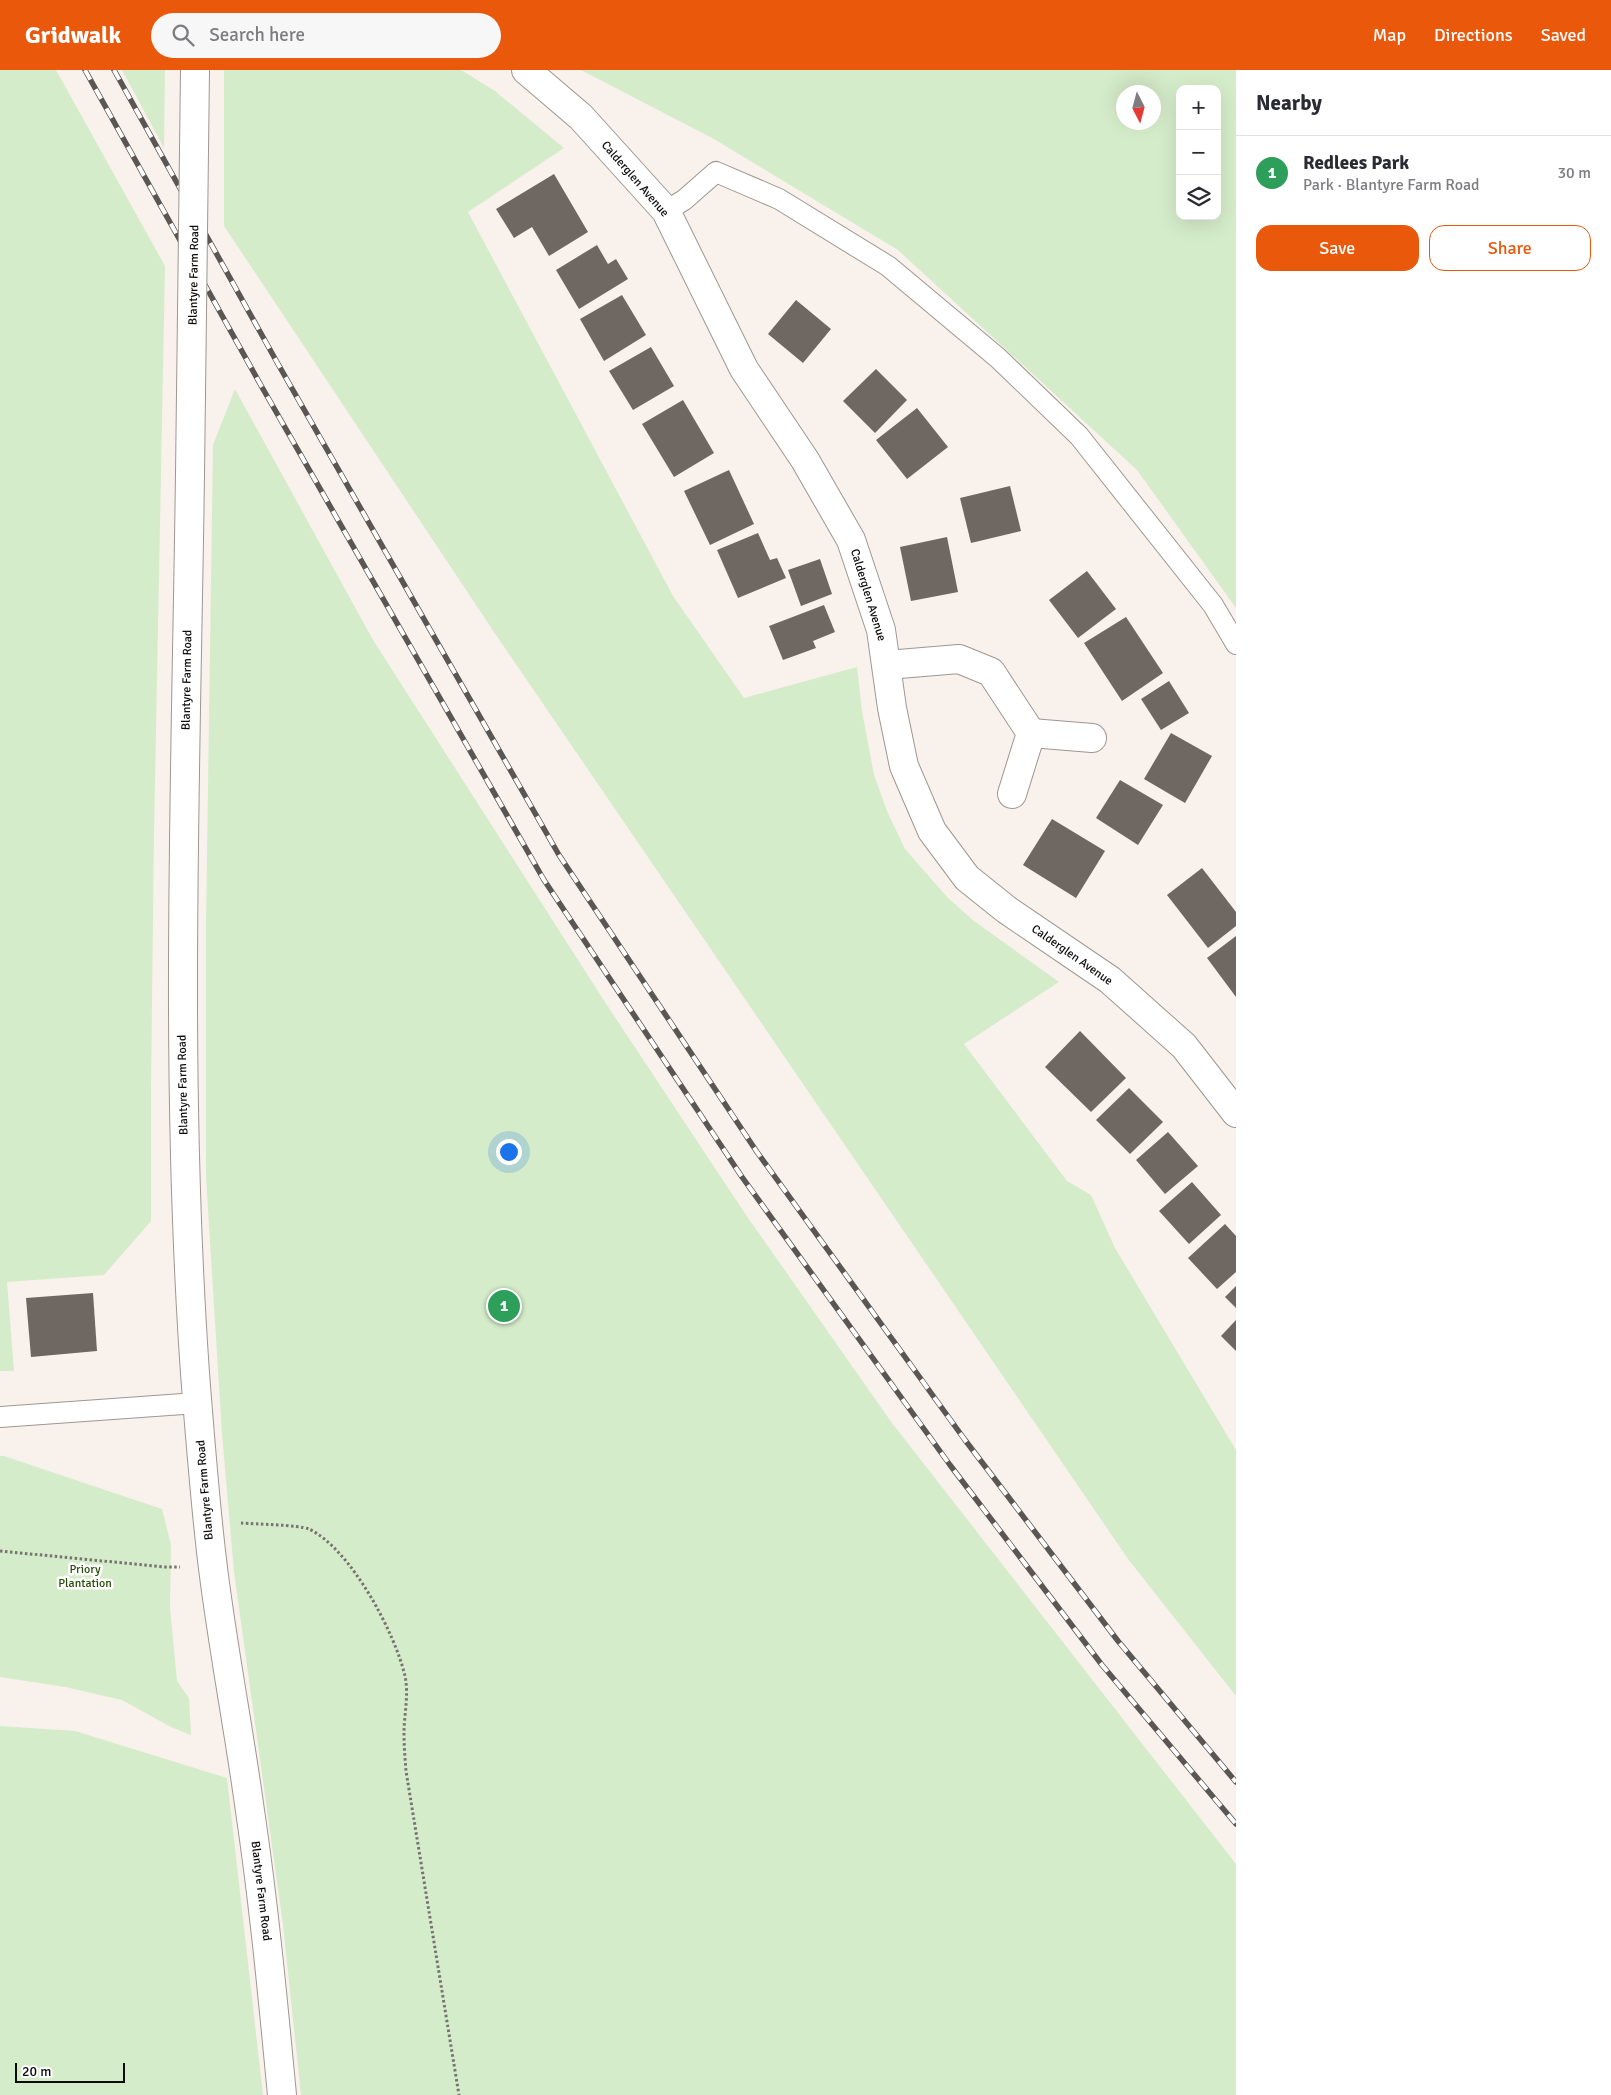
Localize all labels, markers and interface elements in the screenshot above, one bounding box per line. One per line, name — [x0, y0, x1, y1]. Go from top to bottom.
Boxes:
search box — [151, 13, 501, 58]
text: Gridwalk — [25, 20, 121, 50]
icon: search — [169, 21, 197, 49]
text: Search here — [209, 23, 305, 47]
text: Map — [1373, 24, 1406, 46]
text: Directions — [1434, 24, 1513, 46]
text: Saved — [1541, 24, 1586, 46]
north arrow — [1116, 85, 1161, 130]
map controls — [1176, 85, 1221, 220]
button: + — [1176, 85, 1221, 130]
text: Nearby — [1256, 90, 1322, 116]
button: − — [1176, 130, 1221, 175]
street label: Calderglen Avenue — [598, 138, 672, 220]
text: Redlees Park — [1303, 151, 1409, 175]
text: 1 — [1268, 163, 1276, 183]
text: 30 m — [1557, 163, 1591, 183]
button: layers — [1176, 175, 1221, 220]
text: Park · Blantyre Farm Road — [1303, 175, 1480, 195]
street label: Blantyre Farm Road — [186, 225, 202, 325]
button: Save — [1256, 225, 1419, 271]
button: Share — [1429, 225, 1591, 271]
street label: Calderglen Avenue — [847, 547, 889, 643]
street label: Blantyre Farm Road — [179, 630, 195, 730]
street label: Calderglen Avenue — [1028, 921, 1116, 989]
street label: Blantyre Farm Road — [175, 1035, 191, 1135]
your location — [496, 1139, 522, 1165]
pin: 1 — [488, 1287, 520, 1325]
street label: Blantyre Farm Road — [193, 1439, 217, 1541]
park label: Priory Plantation — [58, 1562, 112, 1591]
street label: Blantyre Farm Road — [247, 1840, 275, 1942]
scale bar — [15, 2060, 125, 2083]
text: 20 m — [22, 2063, 51, 2080]

